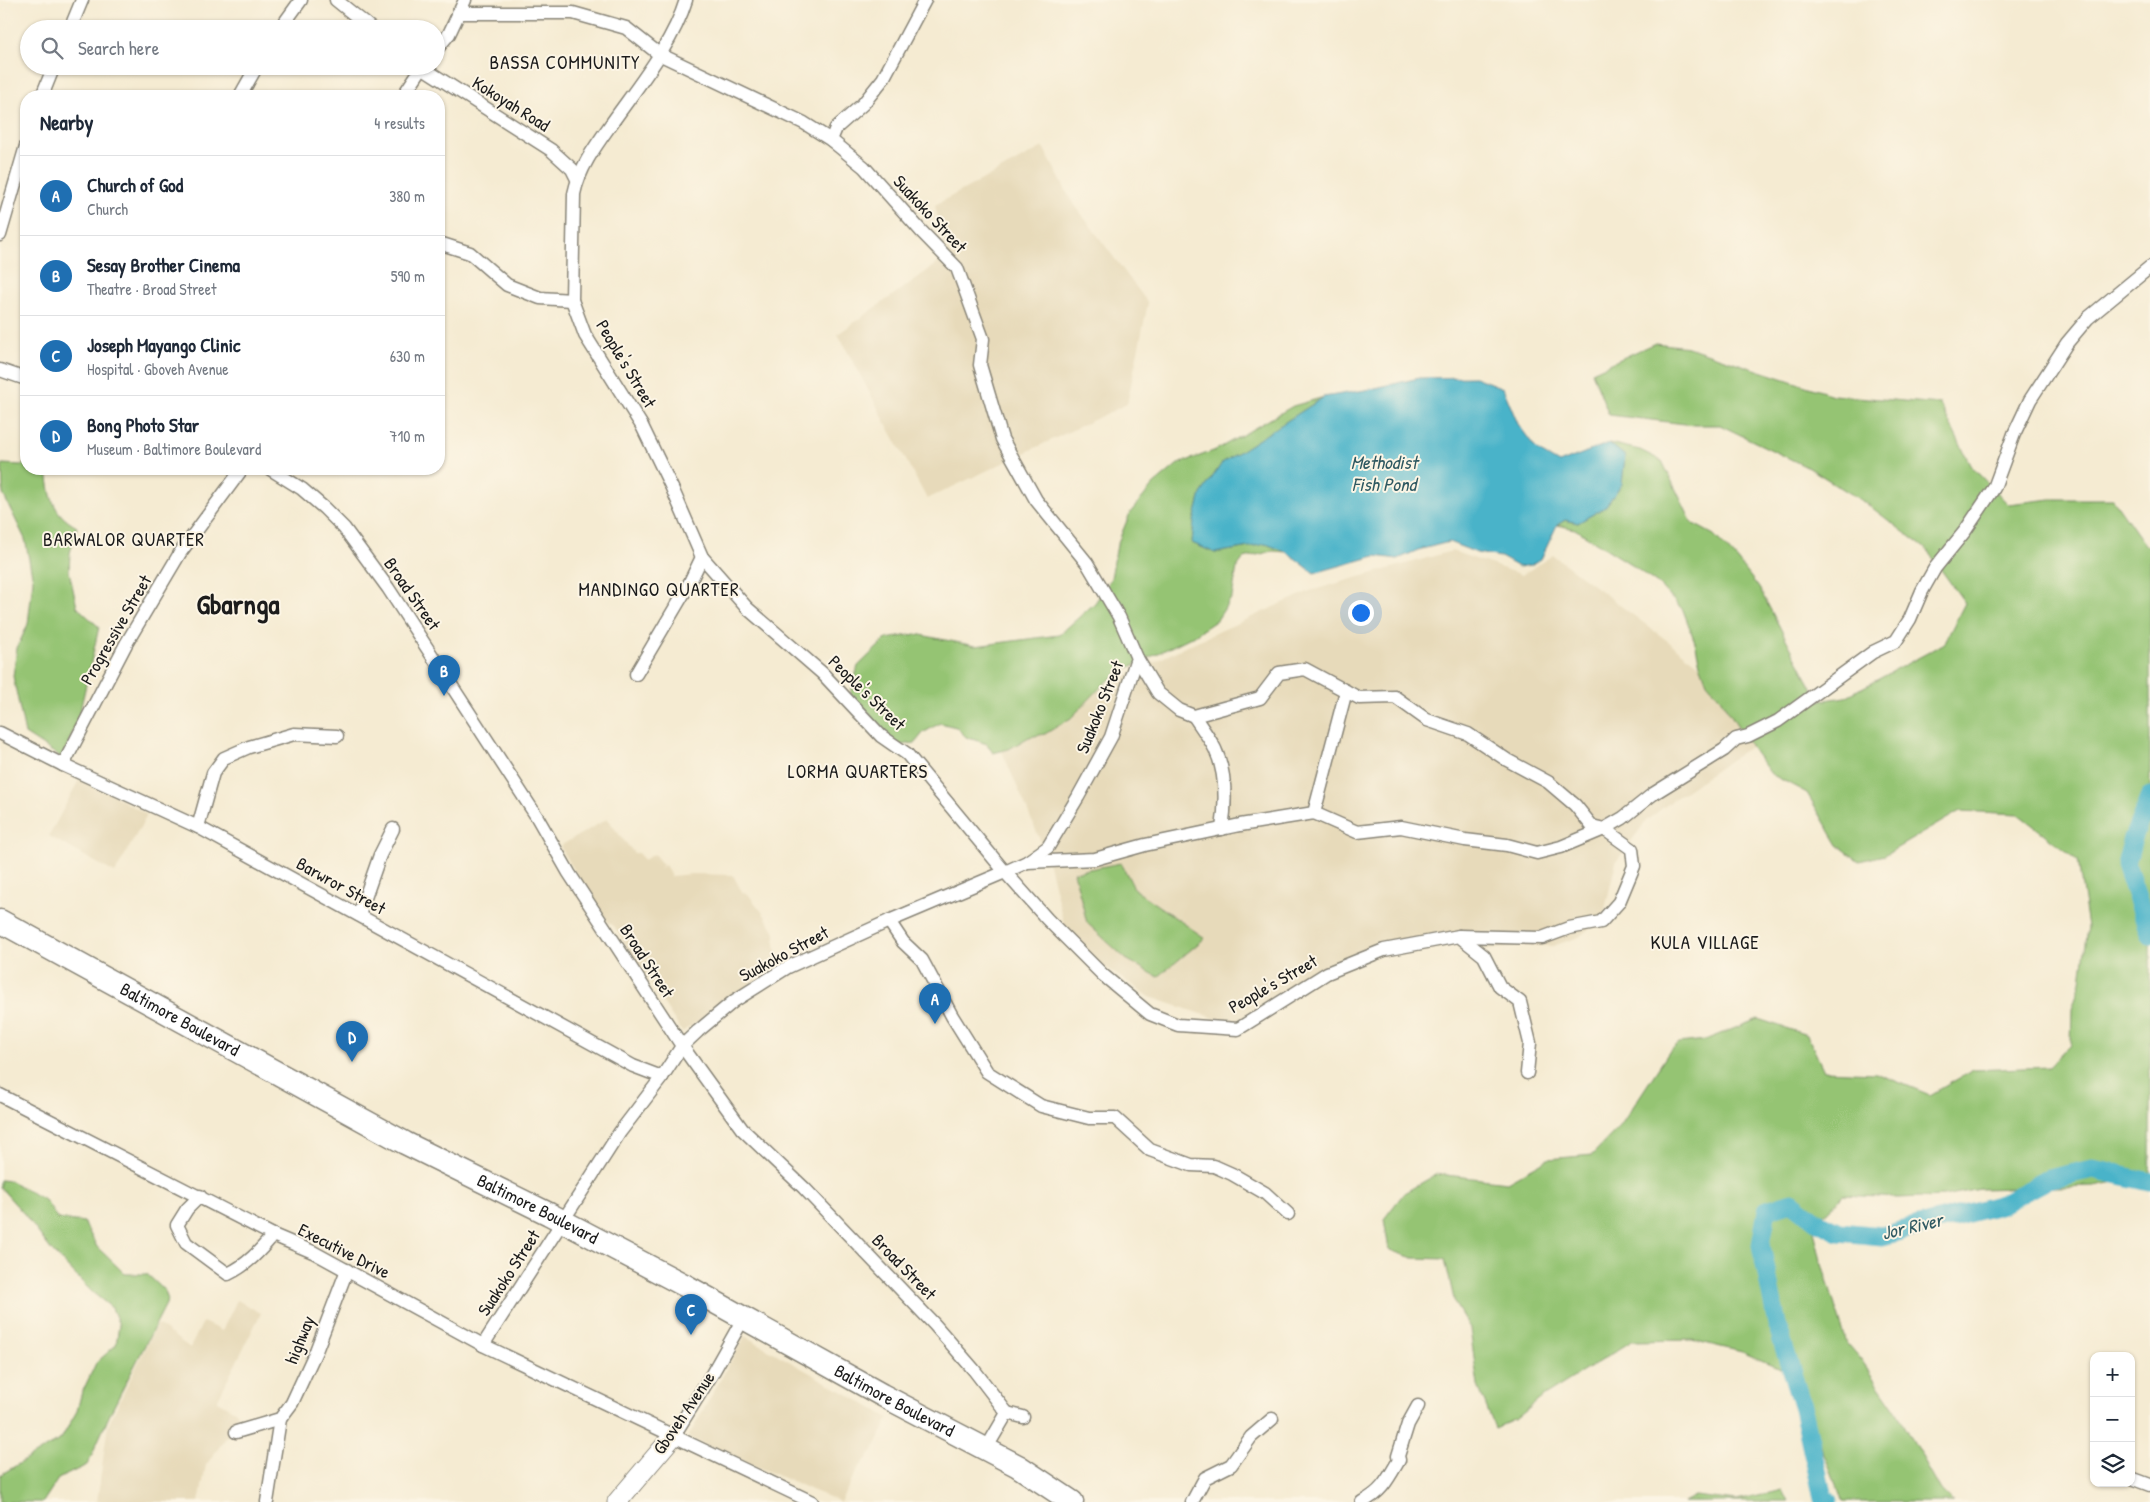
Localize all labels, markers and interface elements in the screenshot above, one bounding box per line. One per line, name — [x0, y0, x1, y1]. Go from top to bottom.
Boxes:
search box — [20, 20, 445, 75]
icon: search — [38, 34, 66, 62]
text: Search here — [78, 35, 159, 61]
district label: BASSA COMMUNITY — [490, 49, 640, 75]
street label: Kokoyah Road — [468, 70, 555, 137]
text: Nearby — [40, 108, 93, 137]
text: 4 results — [374, 112, 425, 134]
street label: Suakoko Street — [888, 169, 973, 259]
text: Church of God — [87, 172, 183, 198]
text: A — [52, 185, 60, 207]
text: 380 m — [389, 185, 425, 207]
text: Church — [87, 198, 128, 220]
text: Sesay Brother Cinema — [87, 252, 240, 278]
text: B — [52, 265, 60, 287]
text: 590 m — [391, 265, 425, 287]
text: Theatre · Broad Street — [87, 278, 217, 300]
street label: People's Street — [590, 315, 663, 413]
text: Joseph Mayango Clinic — [87, 332, 240, 358]
text: C — [52, 345, 60, 367]
text: 630 m — [390, 345, 425, 367]
text: Hospital · Gboveh Avenue — [87, 358, 229, 380]
text: Bong Photo Star — [87, 412, 199, 438]
text: D — [52, 425, 60, 447]
text: 710 m — [390, 425, 425, 447]
text: Museum · Baltimore Boulevard — [87, 438, 261, 460]
water label: Methodist Fish Pond — [1351, 449, 1420, 497]
district label: BARWALOR QUARTER — [43, 526, 205, 552]
street label: Broad Street — [378, 552, 447, 636]
street label: Progressive Street — [74, 569, 158, 689]
district label: MANDINGO QUARTER — [578, 576, 740, 602]
district label: Gbarnga — [197, 585, 279, 624]
your location — [1348, 600, 1374, 626]
street label: People's Street — [823, 649, 912, 736]
pin: B — [428, 655, 460, 696]
street label: Suakoko Street — [1070, 656, 1130, 757]
district label: LORMA QUARTERS — [788, 758, 928, 784]
street label: Barwror Street — [292, 851, 391, 921]
street label: Broad Street — [614, 919, 681, 1003]
street label: Suakoko Street — [735, 919, 834, 988]
district label: KULA VILLAGE — [1650, 929, 1760, 955]
street label: People's Street — [1224, 948, 1322, 1019]
street label: Baltimore Boulevard — [116, 976, 244, 1062]
pin: A — [919, 983, 951, 1024]
pin: D — [336, 1021, 368, 1062]
street label: Baltimore Boulevard — [473, 1167, 603, 1250]
water label: Jor River — [1879, 1206, 1948, 1246]
street label: Executive Drive — [294, 1217, 394, 1284]
street label: Suakoko Street — [471, 1224, 546, 1321]
street label: Broad Street — [866, 1228, 943, 1306]
pin: C — [675, 1294, 707, 1335]
street label: highway — [279, 1312, 321, 1368]
map controls — [2090, 1352, 2135, 1487]
button: + — [2090, 1352, 2135, 1397]
street label: Baltimore Boulevard — [830, 1358, 959, 1443]
street label: Gboveh Avenue — [647, 1366, 721, 1459]
button: − — [2090, 1397, 2135, 1442]
button: layers — [2090, 1442, 2135, 1487]

